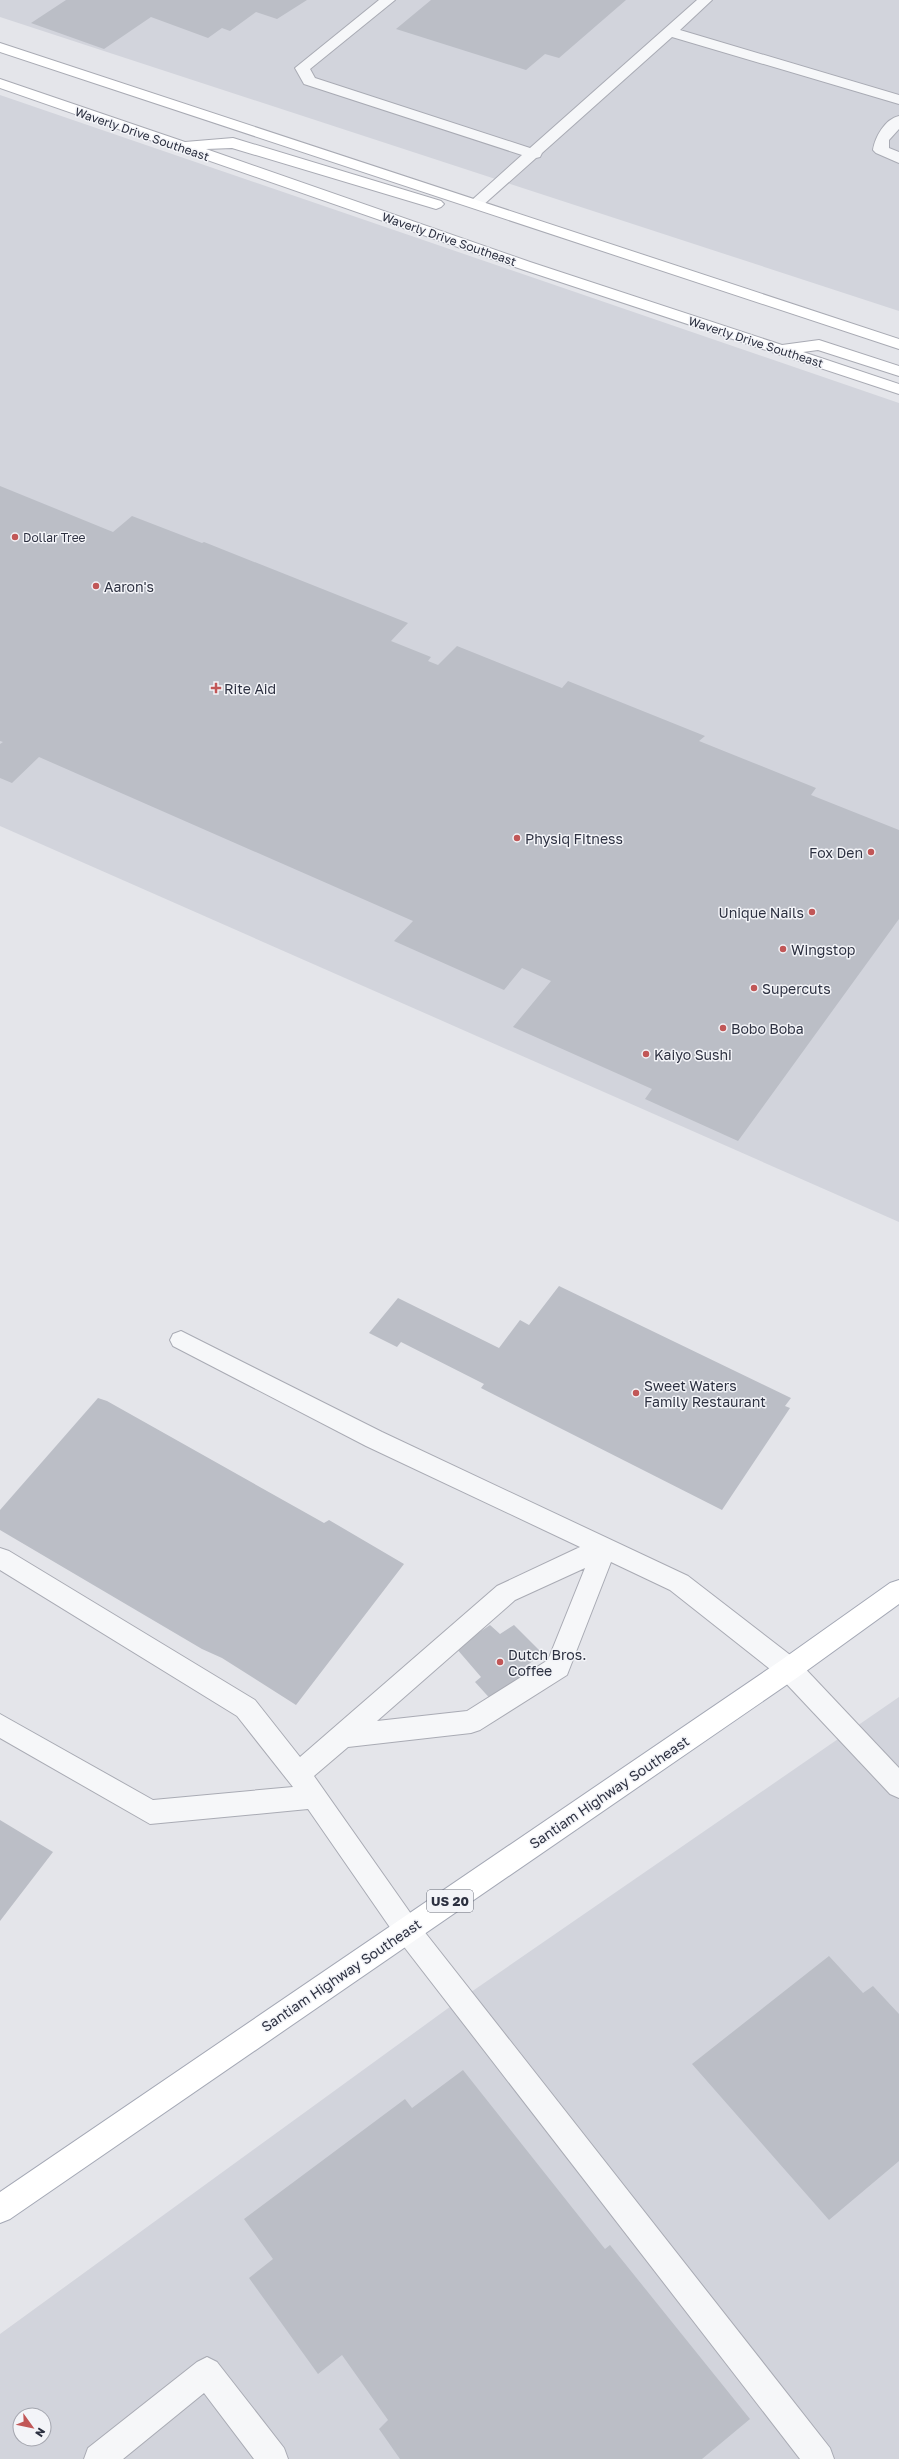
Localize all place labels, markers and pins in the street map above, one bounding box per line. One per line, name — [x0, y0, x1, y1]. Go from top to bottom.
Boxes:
place label: Dollar Tree — [23, 530, 86, 545]
marker: Dollar Tree — [10, 532, 20, 542]
place label: Aaron's — [104, 578, 154, 595]
marker: Aaron's — [91, 581, 101, 591]
place label: Rite Aid — [224, 680, 276, 697]
marker: Rite Aid — [211, 683, 221, 693]
place label: Physiq Fitness — [525, 830, 623, 847]
marker: Physiq Fitness — [512, 833, 522, 843]
place label: Fox Den — [809, 844, 863, 861]
marker: Fox Den — [866, 847, 876, 857]
place label: Unique Nails — [719, 904, 804, 921]
marker: Unique Nails — [807, 907, 817, 917]
place label: Wingstop — [791, 941, 855, 958]
marker: Wingstop — [778, 944, 788, 954]
place label: Supercuts — [762, 980, 831, 997]
marker: Supercuts — [749, 983, 759, 993]
place label: Bobo Boba — [731, 1020, 804, 1037]
marker: Bobo Boba — [718, 1023, 728, 1033]
place label: Kaiyo Sushi — [654, 1046, 732, 1063]
marker: Kaiyo Sushi — [641, 1049, 651, 1059]
place label: Sweet Waters Family Restaurant — [644, 1377, 766, 1410]
marker: Sweet Waters Family Restaurant — [631, 1388, 641, 1398]
place label: Dutch Bros. Coffee — [508, 1646, 586, 1679]
marker: Dutch Bros. Coffee — [495, 1657, 505, 1667]

